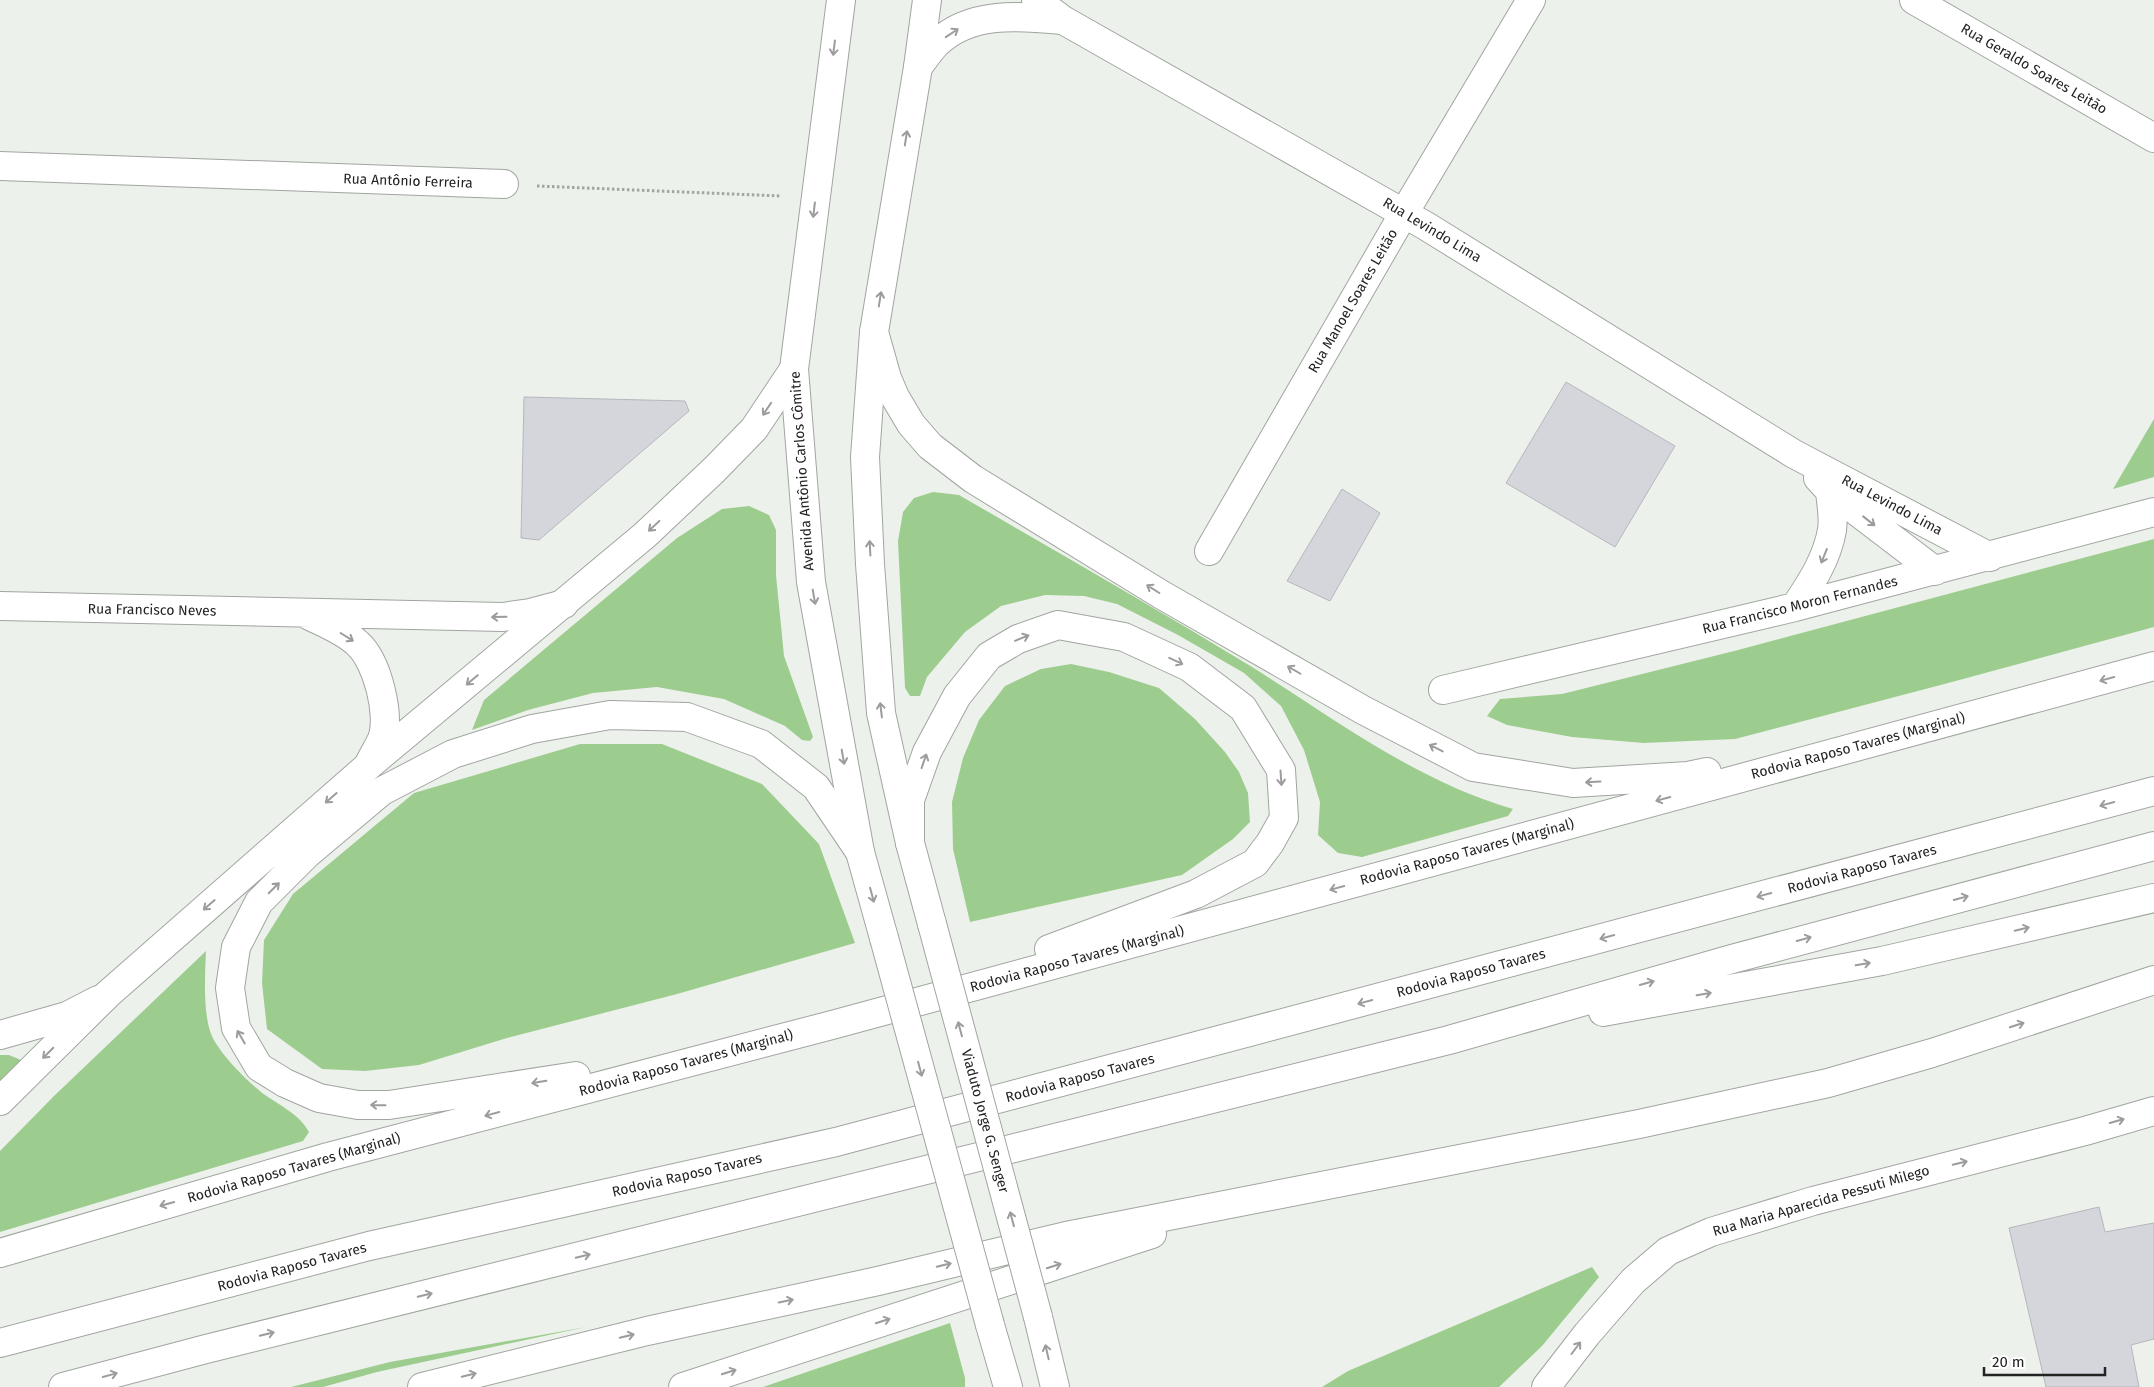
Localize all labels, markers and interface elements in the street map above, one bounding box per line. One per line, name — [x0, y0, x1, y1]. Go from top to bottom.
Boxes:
street label: Rua Geraldo Soares Leitão — [1958, 20, 2110, 118]
one-way arrow — [945, 28, 959, 38]
one-way arrow — [829, 40, 839, 56]
one-way arrow — [901, 131, 911, 147]
street label: Rua Antônio Ferreira — [343, 170, 473, 192]
street label: Rua Levindo Lima — [1380, 194, 1484, 266]
one-way arrow — [809, 201, 819, 217]
street label: Rua Manoel Soares Leitão — [1305, 226, 1401, 376]
one-way arrow — [875, 291, 885, 307]
street label: Avenida Antônio Carlos Cômitre — [787, 371, 817, 571]
one-way arrow — [762, 402, 772, 416]
street label: Rua Levindo Lima — [1839, 471, 1945, 539]
one-way arrow — [1862, 515, 1875, 526]
one-way arrow — [648, 520, 661, 532]
one-way arrow — [865, 540, 874, 556]
one-way arrow — [1819, 548, 1828, 563]
street label: Rua Francisco Moron Fernandes — [1701, 572, 1900, 638]
one-way arrow — [1147, 584, 1161, 594]
one-way arrow — [809, 589, 819, 605]
street label: Rua Francisco Neves — [88, 600, 217, 620]
one-way arrow — [491, 612, 507, 621]
one-way arrow — [339, 632, 353, 642]
one-way arrow — [1014, 633, 1029, 642]
one-way arrow — [1168, 657, 1183, 666]
one-way arrow — [1287, 665, 1301, 675]
one-way arrow — [466, 674, 479, 685]
one-way arrow — [2099, 674, 2115, 684]
one-way arrow — [876, 702, 886, 718]
street label: Rodovia Raposo Tavares (Marginal) — [1749, 709, 1967, 783]
one-way arrow — [1429, 743, 1444, 753]
one-way arrow — [838, 749, 848, 765]
one-way arrow — [920, 754, 929, 770]
one-way arrow — [1277, 770, 1286, 786]
one-way arrow — [1585, 777, 1601, 786]
one-way arrow — [325, 793, 338, 804]
one-way arrow — [1655, 795, 1671, 804]
one-way arrow — [2099, 799, 2115, 809]
street label: Rodovia Raposo Tavares (Marginal) — [1358, 815, 1576, 889]
street label: Rodovia Raposo Tavares — [1786, 841, 1939, 897]
one-way arrow — [267, 882, 280, 894]
one-way arrow — [1330, 883, 1346, 893]
one-way arrow — [868, 887, 877, 903]
one-way arrow — [1756, 891, 1772, 900]
one-way arrow — [1952, 892, 1968, 902]
one-way arrow — [202, 900, 215, 911]
street label: Rodovia Raposo Tavares (Marginal) — [968, 922, 1186, 996]
one-way arrow — [2014, 924, 2030, 933]
one-way arrow — [1599, 933, 1615, 942]
one-way arrow — [1795, 934, 1811, 944]
street label: Rodovia Raposo Tavares — [1395, 945, 1548, 1001]
one-way arrow — [1855, 959, 1871, 969]
one-way arrow — [1639, 978, 1655, 987]
one-way arrow — [1695, 988, 1711, 998]
one-way arrow — [1358, 997, 1374, 1007]
one-way arrow — [2009, 1020, 2025, 1029]
one-way arrow — [955, 1021, 964, 1037]
street label: Rodovia Raposo Tavares (Marginal) — [577, 1026, 795, 1100]
one-way arrow — [236, 1030, 246, 1044]
one-way arrow — [42, 1047, 55, 1059]
street label: Viaduto Jorge G. Senger — [958, 1047, 1013, 1195]
street label: Rodovia Raposo Tavares — [1004, 1050, 1157, 1106]
one-way arrow — [916, 1061, 925, 1077]
one-way arrow — [531, 1077, 547, 1087]
one-way arrow — [371, 1100, 387, 1110]
one-way arrow — [485, 1110, 501, 1119]
one-way arrow — [2109, 1116, 2125, 1126]
street label: Rodovia Raposo Tavares (Marginal) — [186, 1129, 402, 1207]
street label: Rodovia Raposo Tavares — [610, 1149, 764, 1201]
one-way arrow — [1952, 1158, 1968, 1167]
street label: Rua Maria Aparecida Pessuti Milego — [1711, 1162, 1931, 1240]
one-way arrow — [159, 1200, 175, 1210]
one-way arrow — [1006, 1212, 1016, 1228]
street label: Rodovia Raposo Tavares — [216, 1239, 369, 1295]
one-way arrow — [574, 1250, 590, 1260]
one-way arrow — [936, 1260, 952, 1269]
one-way arrow — [1046, 1260, 1062, 1270]
one-way arrow — [417, 1290, 433, 1299]
one-way arrow — [777, 1296, 793, 1305]
one-way arrow — [875, 1316, 891, 1326]
one-way arrow — [259, 1329, 275, 1338]
one-way arrow — [619, 1331, 635, 1341]
one-way arrow — [1570, 1342, 1581, 1355]
scale bar — [1984, 1344, 2105, 1376]
one-way arrow — [1041, 1345, 1051, 1361]
text: 20 m — [1992, 1353, 2025, 1371]
one-way arrow — [720, 1366, 736, 1376]
one-way arrow — [102, 1369, 118, 1379]
one-way arrow — [461, 1370, 477, 1379]

